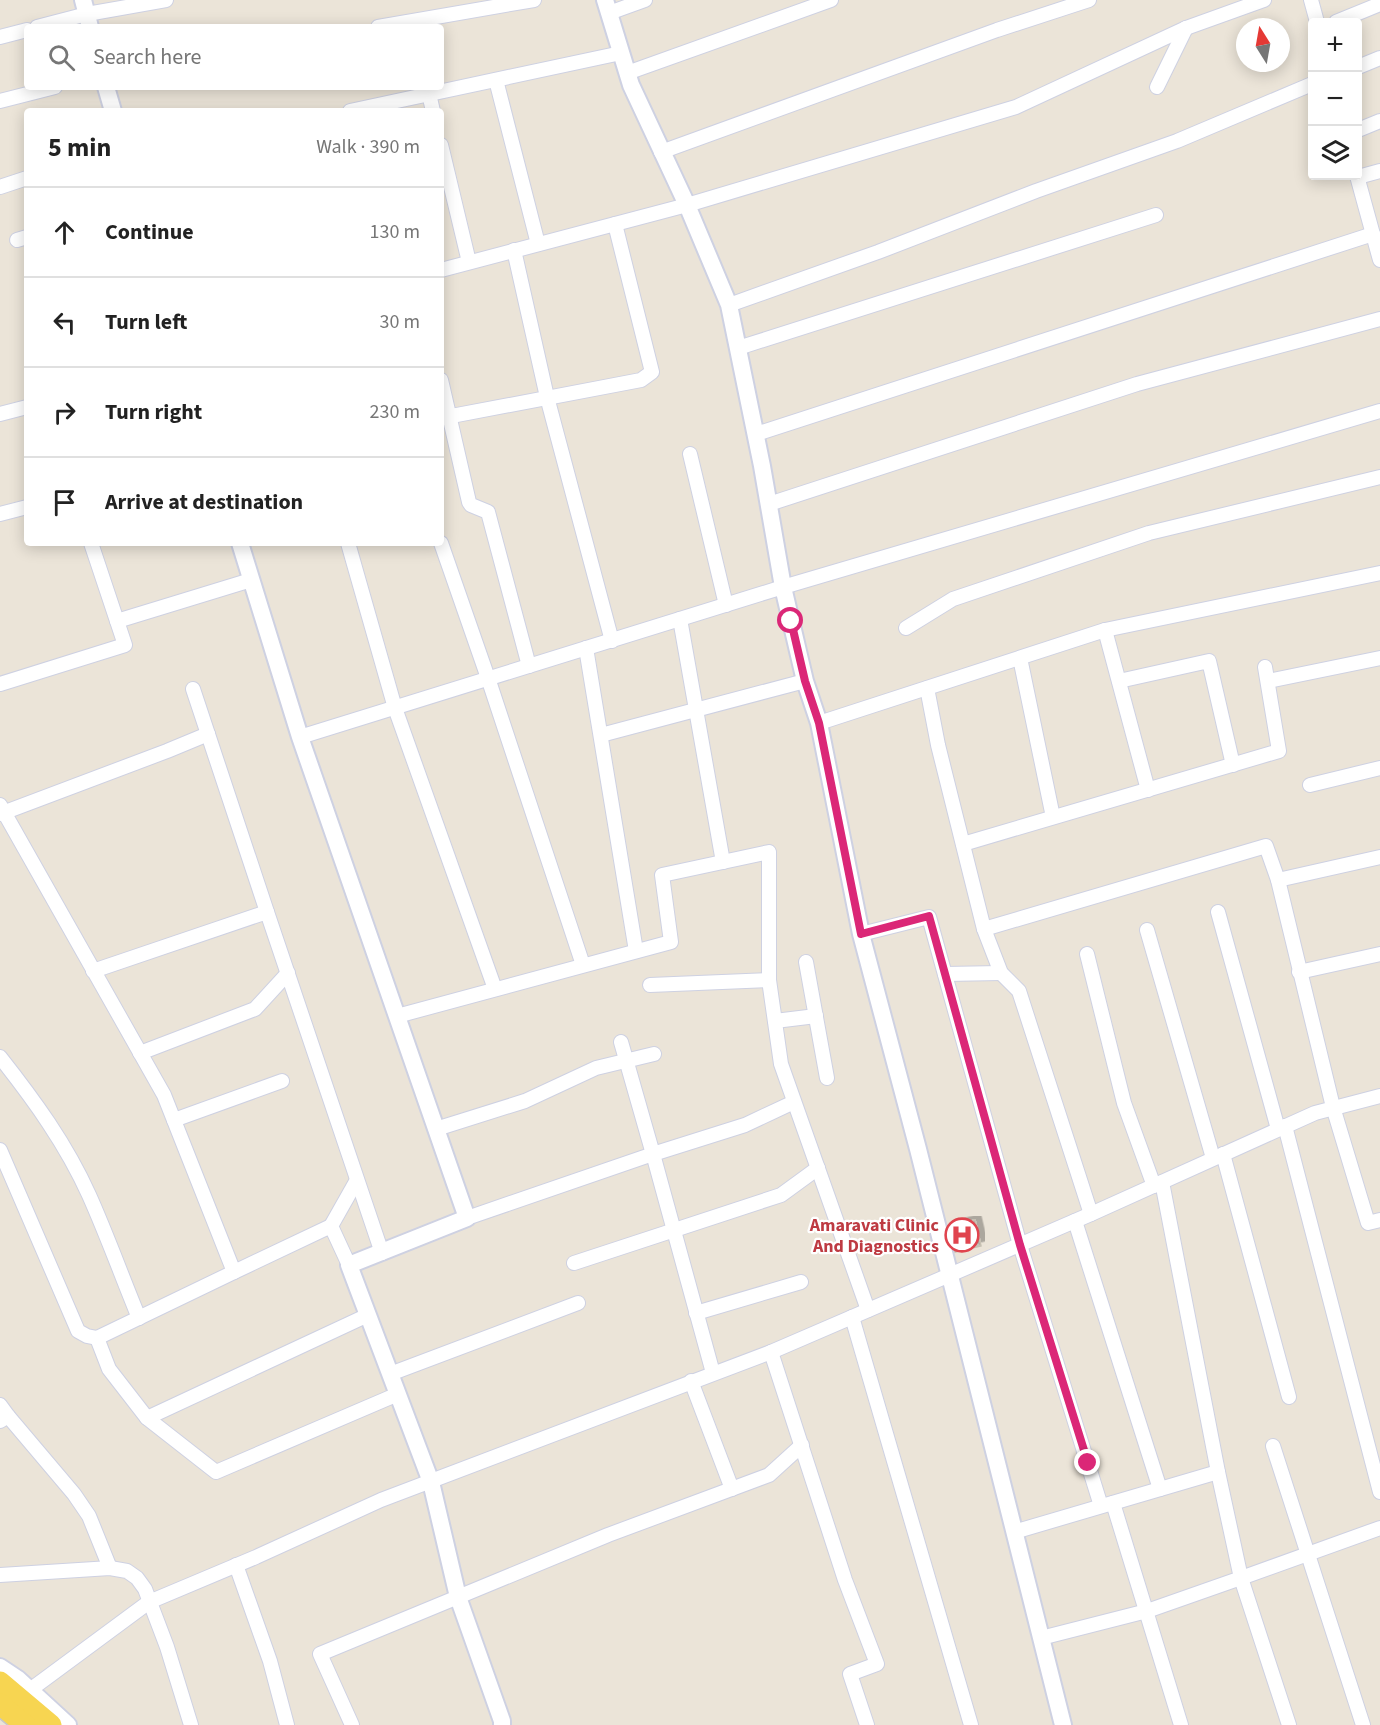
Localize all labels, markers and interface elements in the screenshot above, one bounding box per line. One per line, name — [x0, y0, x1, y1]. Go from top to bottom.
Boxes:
north arrow — [1236, 18, 1290, 72]
map controls — [1308, 18, 1362, 180]
button: + — [1308, 18, 1362, 72]
search box — [24, 24, 444, 90]
icon: search — [45, 41, 78, 74]
text: Search here — [93, 41, 201, 73]
button: − — [1308, 72, 1362, 126]
button: layers — [1308, 126, 1362, 180]
text: 5 min — [48, 129, 111, 166]
text: Walk · 390 m — [316, 133, 420, 161]
icon: ahead — [48, 216, 81, 249]
text: Continue — [105, 216, 194, 248]
text: 130 m — [370, 218, 420, 246]
icon: left — [48, 306, 81, 339]
text: Turn left — [105, 306, 187, 338]
text: 30 m — [380, 308, 420, 336]
icon: right — [48, 396, 81, 429]
text: Turn right — [105, 396, 202, 428]
text: 230 m — [370, 398, 420, 426]
icon: arrive — [48, 486, 81, 519]
text: Arrive at destination — [105, 486, 303, 518]
route start — [777, 607, 803, 633]
place label: Amaravati Clinic And Diagnostics — [809, 1213, 940, 1259]
hospital icon: Amaravati Clinic And Diagnostics — [944, 1217, 980, 1253]
route end — [1074, 1449, 1100, 1475]

